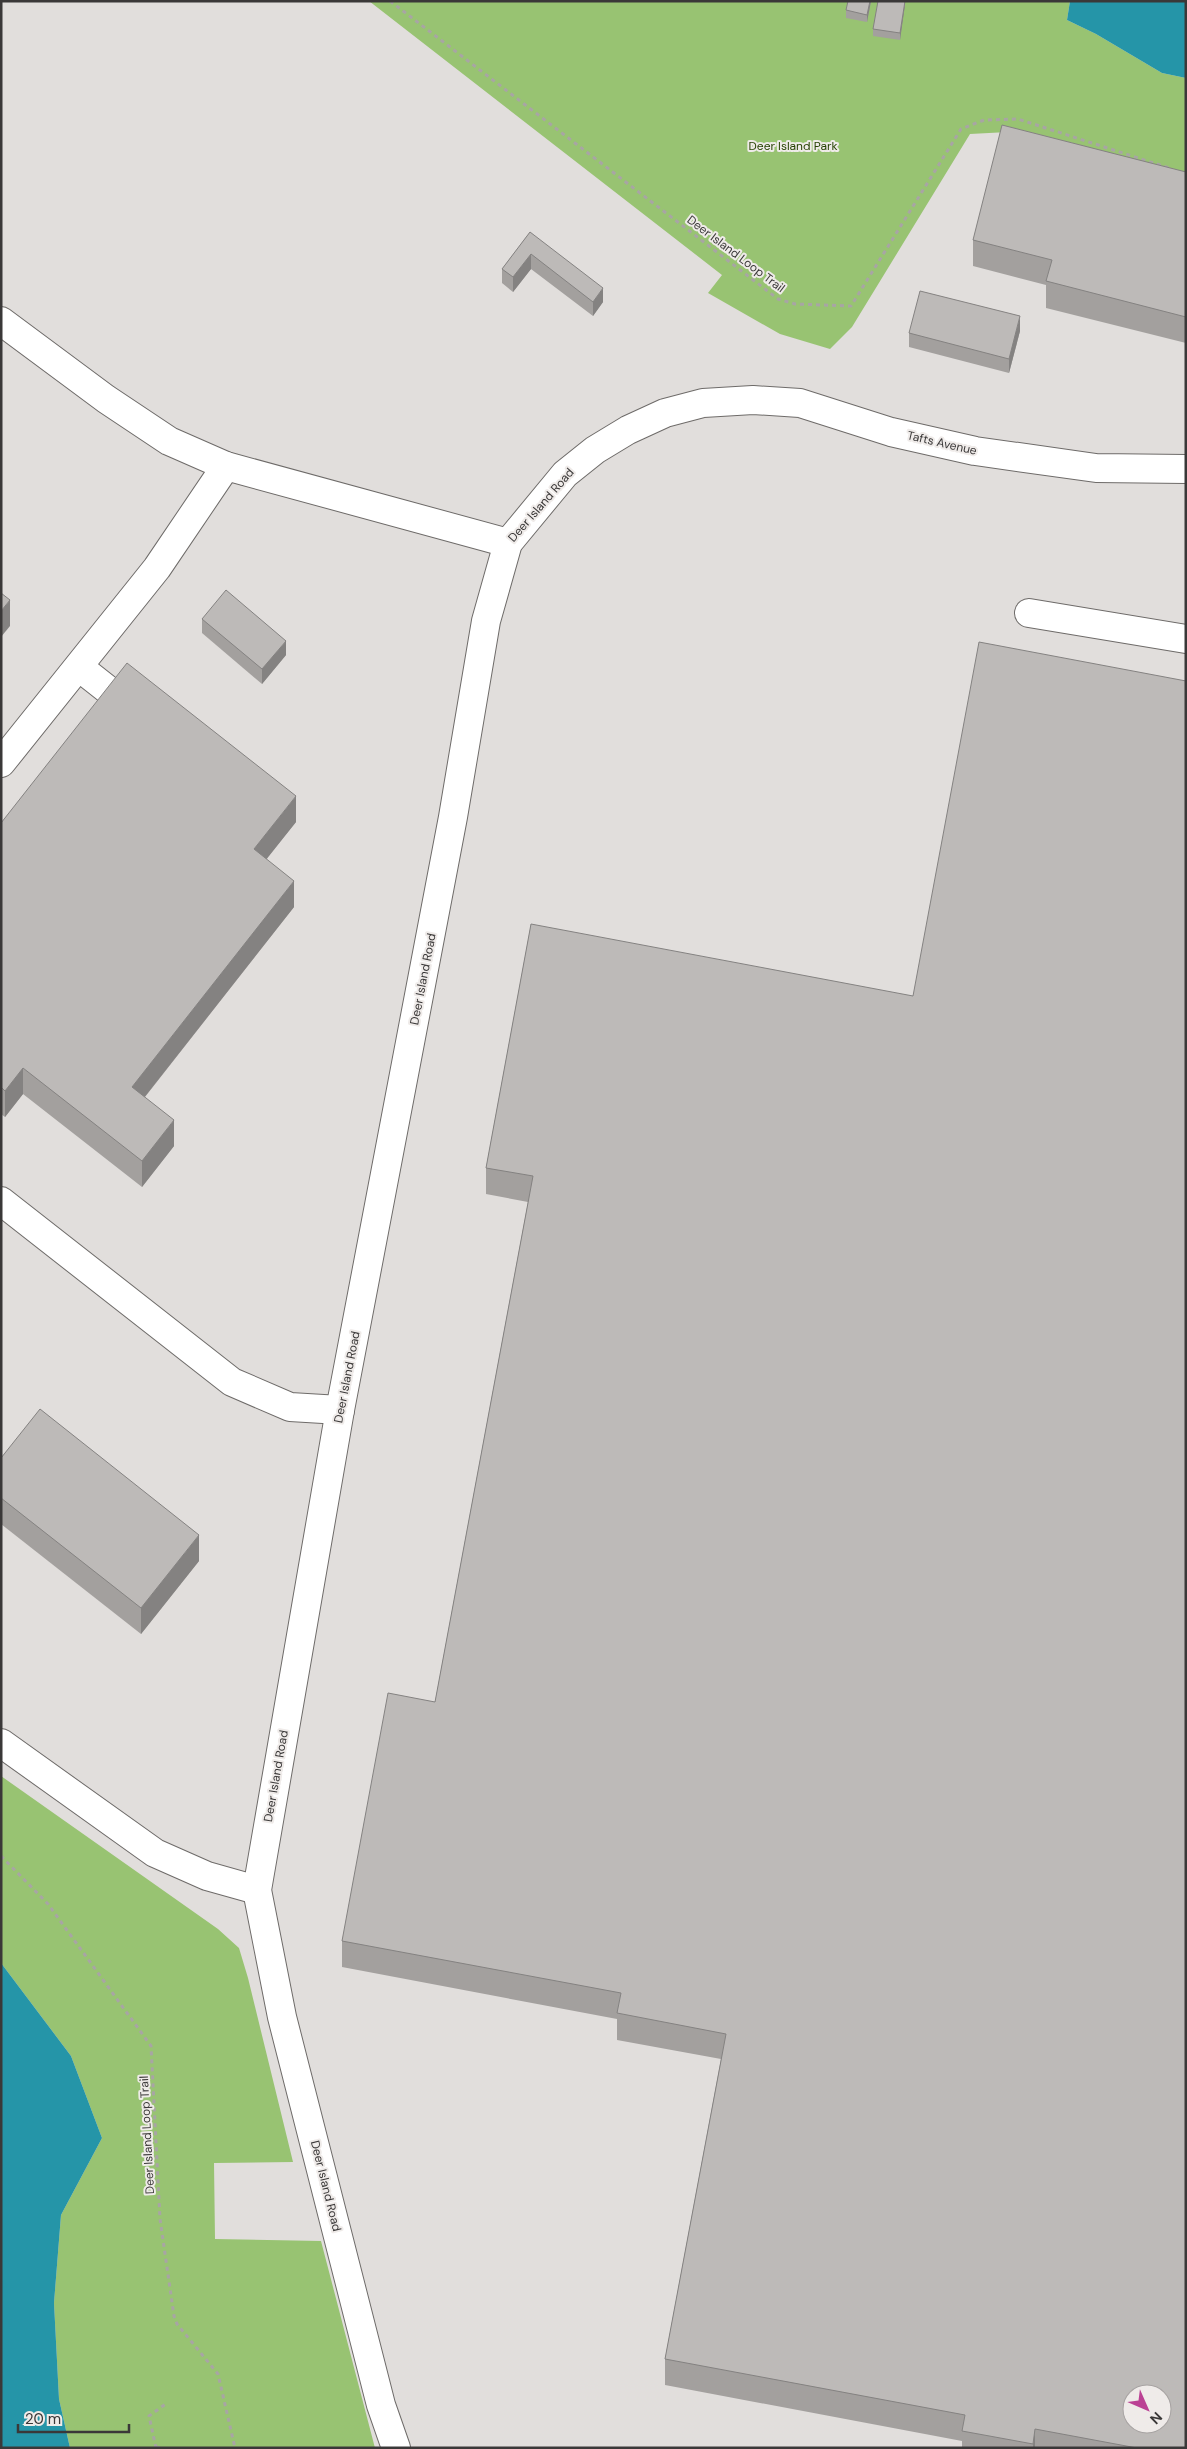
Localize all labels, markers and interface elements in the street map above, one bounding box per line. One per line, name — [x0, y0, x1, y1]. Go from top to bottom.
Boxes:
park label: Deer Island Park — [749, 138, 837, 154]
street label: Deer Island Loop Trail — [684, 212, 788, 296]
street label: Tafts Avenue — [906, 427, 979, 459]
street label: Deer Island Road — [504, 465, 578, 545]
street label: Deer Island Road — [406, 932, 440, 1026]
street label: Deer Island Road — [330, 1330, 364, 1424]
street label: Deer Island Road — [260, 1729, 292, 1823]
street label: Deer Island Loop Trail — [136, 2075, 158, 2195]
street label: Deer Island Road — [307, 2139, 345, 2233]
north arrow — [1122, 2384, 1172, 2434]
scale bar — [18, 2402, 129, 2434]
text: N — [1146, 2408, 1166, 2428]
text: 20 m — [25, 2409, 61, 2429]

